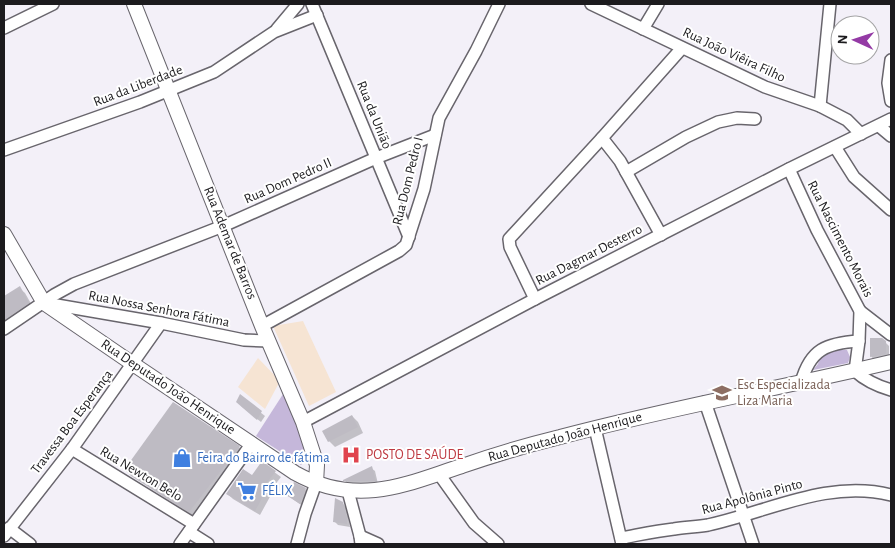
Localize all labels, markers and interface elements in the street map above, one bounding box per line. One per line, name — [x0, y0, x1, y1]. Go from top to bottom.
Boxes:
north arrow — [830, 15, 880, 65]
street label: Rua João Viêira Filho — [681, 25, 788, 85]
text: N — [836, 34, 850, 45]
street label: Rua da Liberdade — [92, 63, 184, 109]
street label: Rua da União — [354, 79, 394, 151]
street label: Rua Dom Pedro I — [390, 135, 426, 227]
street label: Rua Dom Pedro II — [242, 155, 334, 207]
street label: Rua Nascimento Morais — [805, 179, 875, 299]
street label: Rua Ademar de Barros — [201, 185, 259, 301]
street label: Rua Dagmar Desterro — [534, 222, 645, 288]
street label: Rua Nossa Senhora Fátima — [87, 288, 231, 330]
street label: Rua Deputado João Henrique — [98, 337, 238, 437]
street label: Travessa Boa Esperança — [28, 367, 116, 477]
place label: Esc Especializada Liza Maria — [737, 378, 831, 408]
school or university icon: Esc Especializada Liza Maria — [711, 382, 733, 404]
street label: Rua Deputado João Henrique — [487, 410, 643, 464]
street label: Rua Newton Belo — [97, 444, 185, 504]
hospital icon: POSTO DE SAÚDE — [340, 444, 362, 466]
place label: POSTO DE SAÚDE — [366, 445, 463, 462]
shop icon: Feira do Bairro de fátima — [171, 447, 193, 469]
place label: Feira do Bairro de fátima — [197, 451, 330, 465]
street label: Rua Apolônia Pinto — [700, 477, 804, 517]
supermarket icon: FÉLIX — [236, 480, 258, 502]
place label: FÉLIX — [262, 481, 293, 498]

